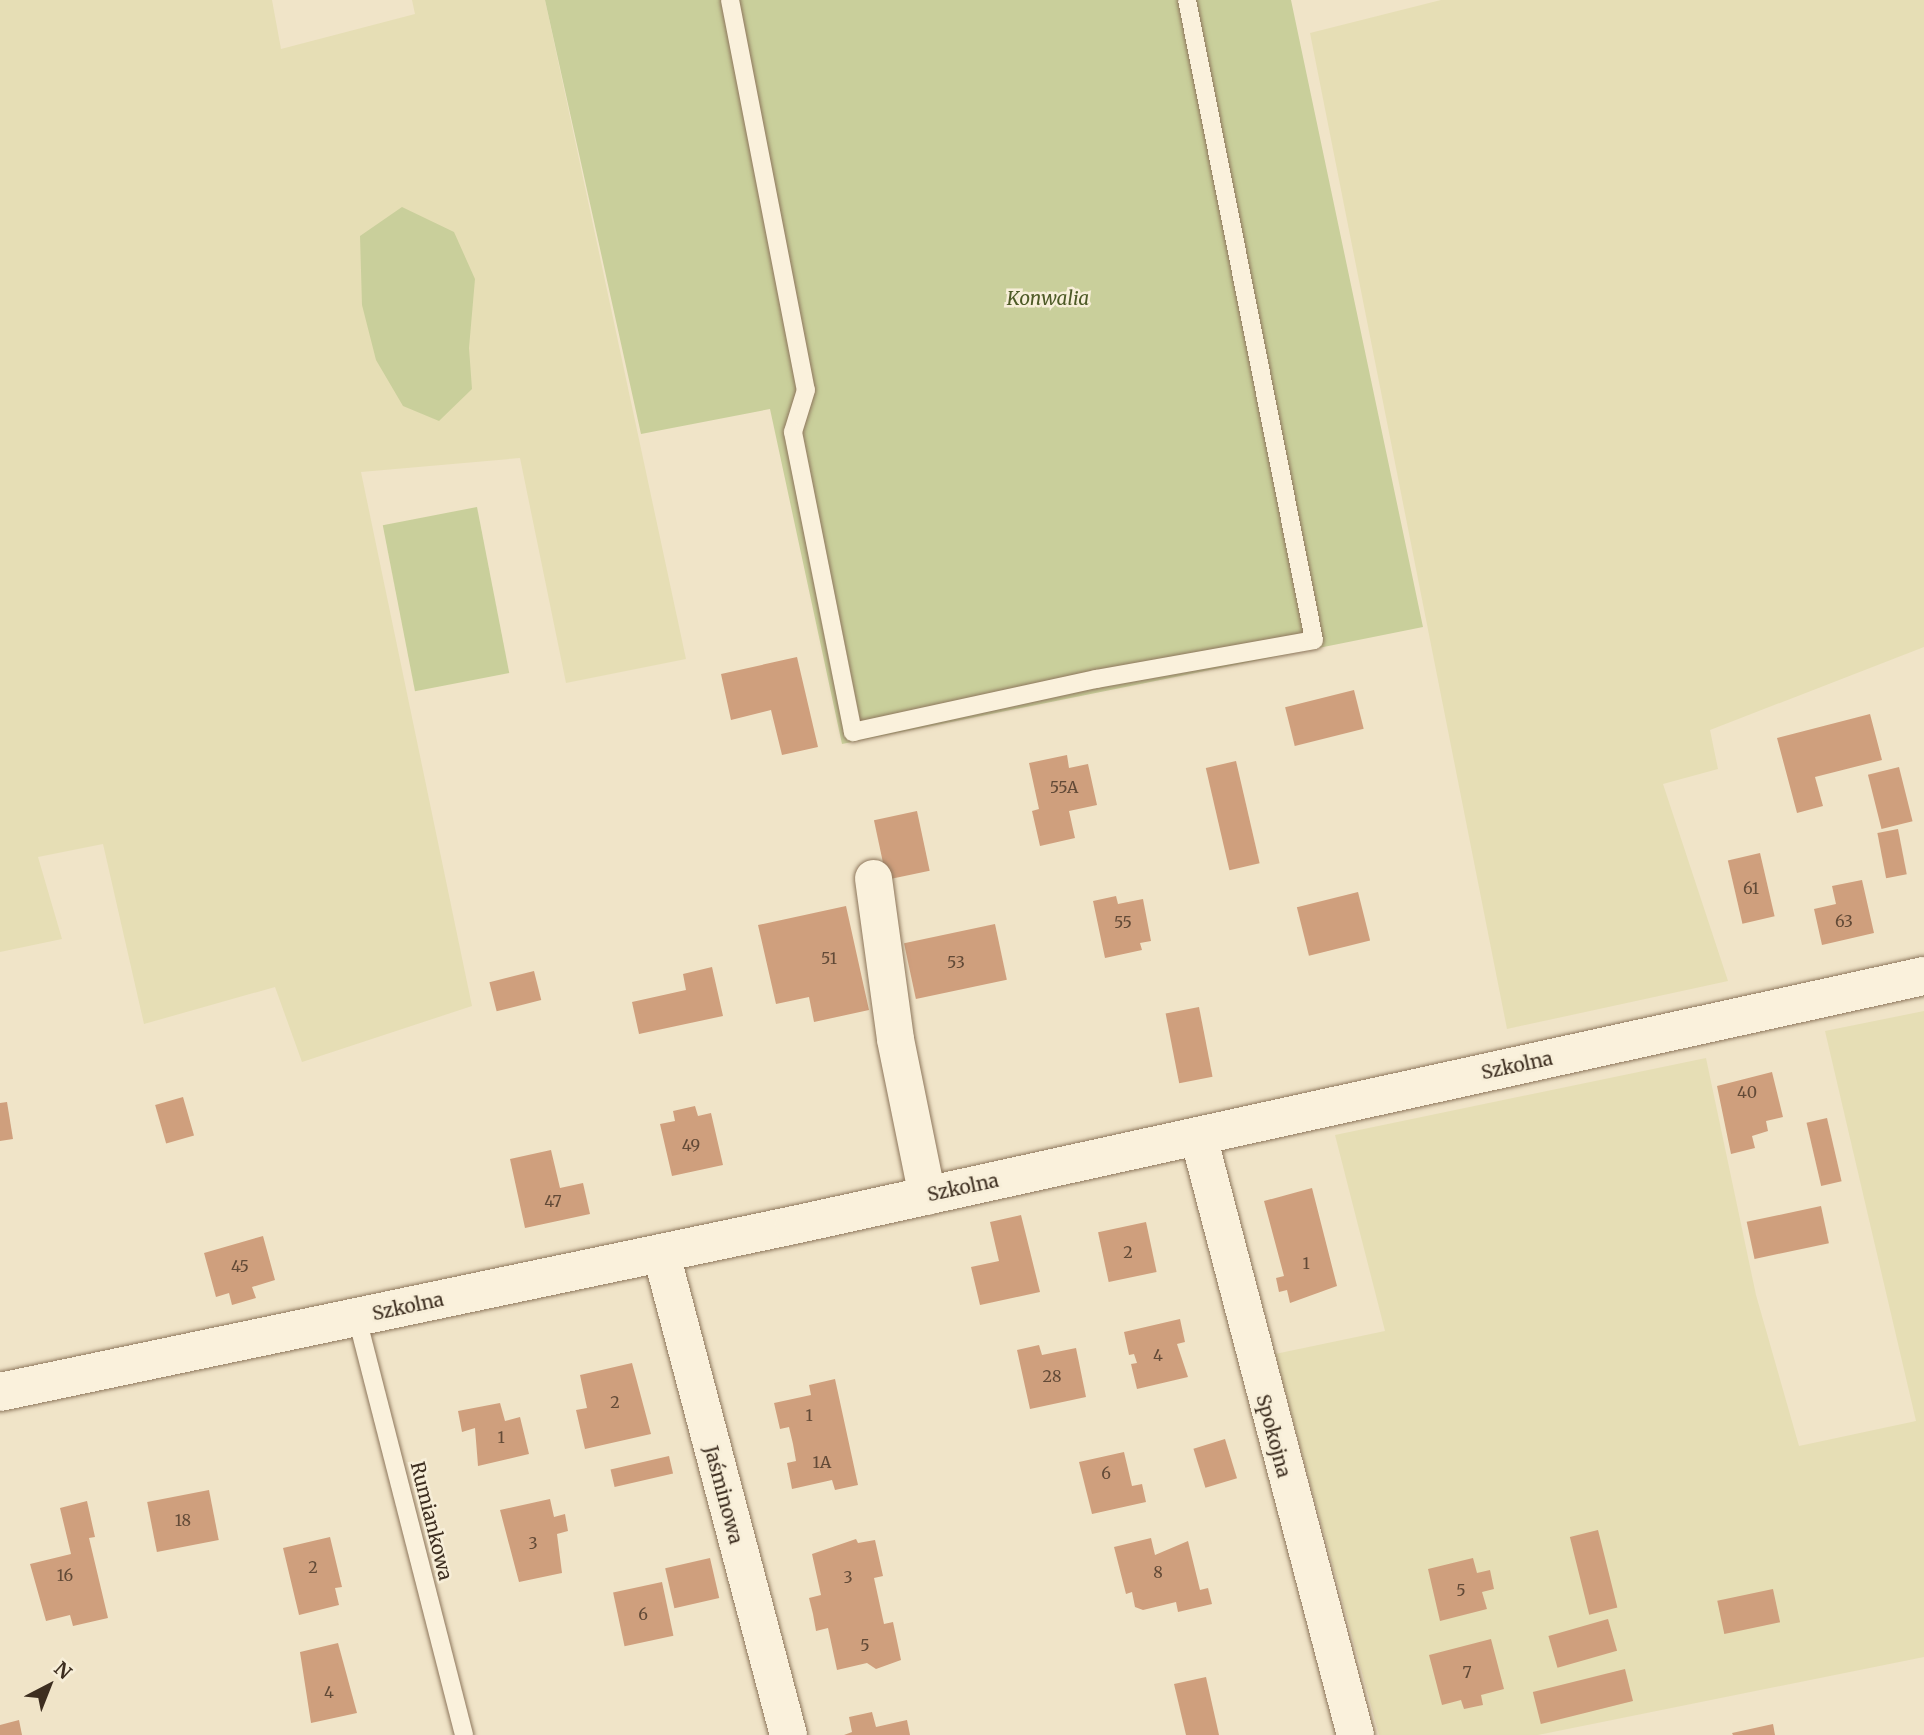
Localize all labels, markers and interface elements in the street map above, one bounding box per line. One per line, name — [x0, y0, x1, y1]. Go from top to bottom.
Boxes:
park label: Konwalia — [1007, 288, 1089, 310]
house number: 55A — [1050, 777, 1078, 797]
house number: 61 — [1743, 878, 1759, 898]
house number: 63 — [1835, 911, 1853, 931]
house number: 55 — [1114, 912, 1132, 932]
house number: 51 — [821, 948, 837, 968]
house number: 53 — [947, 952, 965, 972]
street label: Szkolna — [1479, 1047, 1555, 1085]
house number: 40 — [1737, 1082, 1757, 1102]
house number: 49 — [682, 1135, 700, 1155]
street label: Szkolna — [925, 1169, 1001, 1207]
house number: 47 — [544, 1191, 562, 1211]
house number: 2 — [1123, 1242, 1133, 1262]
house number: 1 — [1302, 1253, 1310, 1273]
house number: 45 — [231, 1256, 249, 1276]
street label: Szkolna — [370, 1288, 446, 1326]
house number: 4 — [1153, 1345, 1163, 1365]
house number: 28 — [1043, 1366, 1061, 1386]
house number: 2 — [610, 1392, 620, 1412]
street label: Spokojna — [1251, 1392, 1295, 1480]
house number: 1 — [805, 1405, 813, 1425]
house number: 1 — [497, 1427, 505, 1447]
street label: Jaśminowa — [699, 1443, 747, 1547]
house number: 1A — [813, 1452, 831, 1472]
street label: Rumiankowa — [405, 1459, 457, 1583]
house number: 6 — [1101, 1463, 1111, 1483]
house number: 18 — [175, 1510, 191, 1530]
house number: 3 — [528, 1533, 538, 1553]
house number: 2 — [308, 1557, 318, 1577]
house number: 8 — [1153, 1562, 1163, 1582]
house number: 16 — [57, 1565, 73, 1585]
house number: 3 — [843, 1567, 853, 1587]
house number: 5 — [1456, 1580, 1466, 1600]
house number: 6 — [638, 1604, 648, 1624]
house number: 5 — [860, 1635, 870, 1655]
north arrow — [14, 1651, 84, 1721]
text: N — [49, 1656, 77, 1684]
house number: 7 — [1462, 1662, 1472, 1682]
house number: 4 — [324, 1682, 334, 1702]

